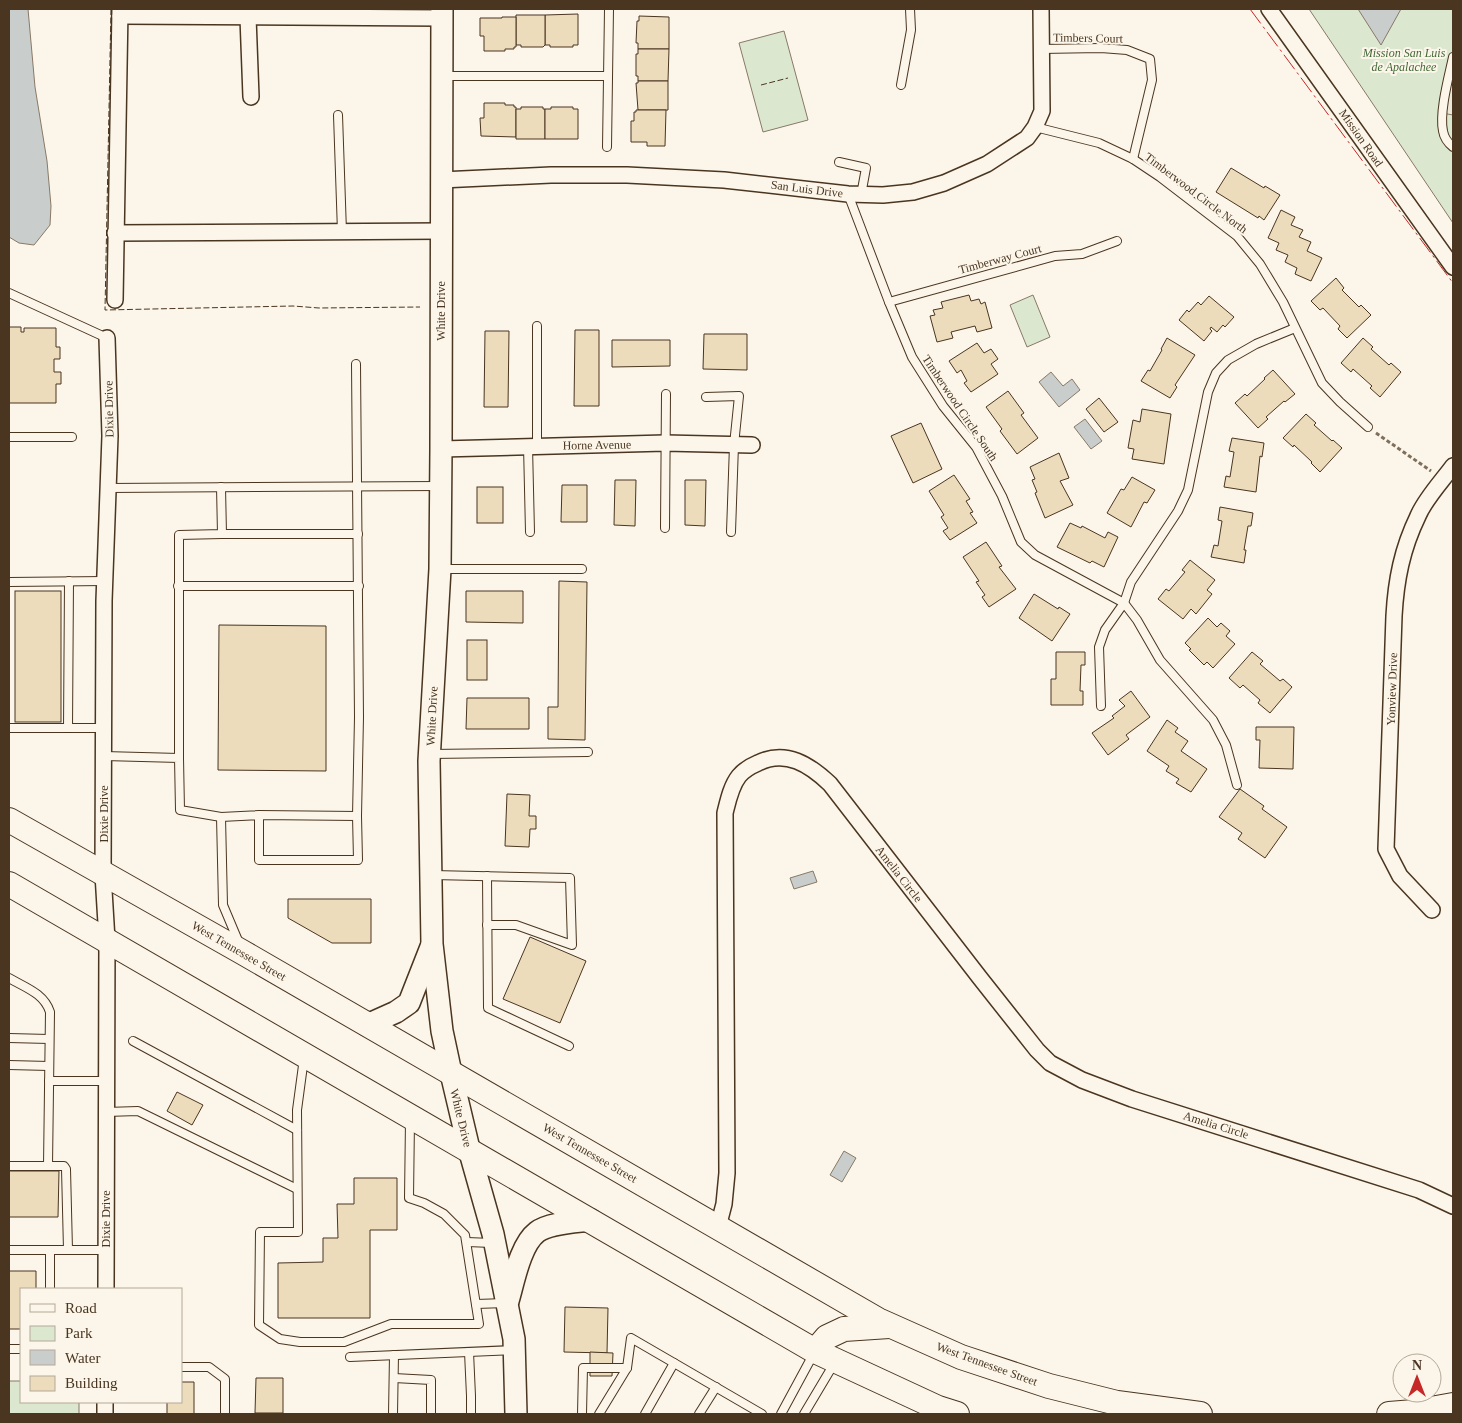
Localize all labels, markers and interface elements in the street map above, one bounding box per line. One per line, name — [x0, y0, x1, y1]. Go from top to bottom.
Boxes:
street label: Timbers Court — [1053, 30, 1124, 46]
park label: Mission San Luis de Apalachee — [1362, 46, 1446, 74]
street label: Mission Road — [1336, 107, 1386, 169]
street label: Timberwood Circle North — [1142, 150, 1250, 236]
street label: San Luis Drive — [770, 178, 844, 200]
street label: Timberway Court — [957, 241, 1044, 277]
street label: White Drive — [434, 281, 448, 341]
street label: Timberwood Circle South — [919, 352, 1001, 464]
street label: Dixie Drive — [102, 380, 116, 438]
street label: Horne Avenue — [563, 437, 631, 453]
street label: Yonview Drive — [1384, 652, 1400, 726]
street label: White Drive — [423, 686, 441, 746]
street label: Dixie Drive — [97, 786, 111, 842]
street label: Amelia Circle — [873, 843, 925, 905]
street label: West Tennessee Street — [189, 918, 289, 984]
street label: White Drive — [447, 1087, 475, 1149]
street label: Amelia Circle — [1182, 1108, 1250, 1142]
street label: West Tennessee Street — [540, 1120, 640, 1186]
street label: Dixie Drive — [99, 1191, 113, 1247]
legend — [20, 1288, 182, 1403]
text: Road — [65, 1300, 97, 1316]
text: Park — [65, 1325, 93, 1341]
street label: West Tennessee Street — [935, 1339, 1040, 1389]
text: Water — [65, 1350, 100, 1366]
north arrow — [1392, 1353, 1442, 1403]
text: N — [1412, 1358, 1422, 1373]
text: Building — [65, 1375, 118, 1391]

